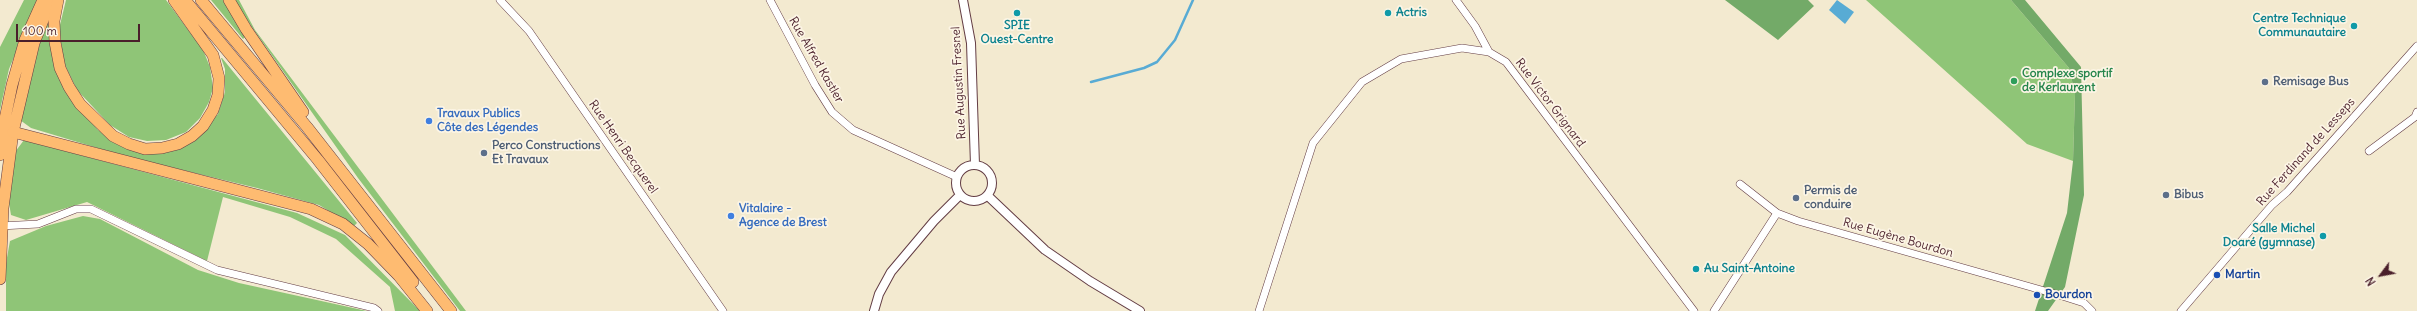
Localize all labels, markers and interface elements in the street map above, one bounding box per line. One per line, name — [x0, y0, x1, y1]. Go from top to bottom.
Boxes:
place label: Actris — [1396, 6, 1427, 20]
marker: SPIE Ouest-Centre — [1012, 8, 1022, 18]
marker: Actris — [1383, 8, 1393, 18]
place label: Centre Technique Communautaire — [2253, 12, 2346, 40]
street label: Rue Alfred Kastler — [786, 14, 846, 106]
scale bar — [18, 16, 142, 42]
place label: SPIE Ouest-Centre — [980, 19, 1054, 47]
marker: Centre Technique Communautaire — [2349, 21, 2359, 31]
text: 100 m — [23, 23, 57, 38]
street label: Rue Augustin Fresnel — [949, 26, 969, 140]
street label: Rue Victor Grignard — [1512, 56, 1588, 150]
place label: Complexe sportif de Kerlaurent — [2022, 67, 2113, 95]
place label: Remisage Bus — [2273, 75, 2349, 89]
marker: Complexe sportif de Kerlaurent — [2009, 76, 2019, 86]
marker: Remisage Bus — [2260, 77, 2270, 87]
street label: Rue Ferdinand de Lesseps — [2254, 95, 2358, 209]
street label: Rue Henri Becquerel — [585, 98, 661, 196]
place label: Travaux Publics Côte des Légendes — [437, 107, 538, 135]
marker: Travaux Publics Côte des Légendes — [424, 116, 434, 126]
place label: Perco Constructions Et Travaux — [492, 139, 600, 167]
marker: Perco Constructions Et Travaux — [479, 148, 489, 158]
place label: Permis de conduire — [1804, 184, 1857, 212]
place label: Bibus — [2174, 188, 2204, 202]
marker: Bibus — [2161, 190, 2171, 200]
marker: Permis de conduire — [1791, 193, 1801, 203]
place label: Vitalaire - Agence de Brest — [739, 202, 827, 230]
marker: Vitalaire - Agence de Brest — [726, 211, 736, 221]
street label: Rue Eugène Bourdon — [1841, 215, 1955, 261]
place label: Salle Michel Doaré (gymnase) — [2223, 222, 2315, 250]
marker: Salle Michel Doaré (gymnase) — [2318, 231, 2328, 241]
north arrow — [2361, 255, 2401, 295]
place label: Au Saint-Antoine — [1704, 262, 1795, 276]
marker: Au Saint-Antoine — [1691, 264, 1701, 274]
place label: Martin — [2225, 268, 2260, 282]
marker: Martin — [2212, 270, 2222, 280]
text: N — [2363, 274, 2379, 288]
place label: Bourdon — [2045, 288, 2092, 302]
marker: Bourdon — [2032, 290, 2042, 300]

